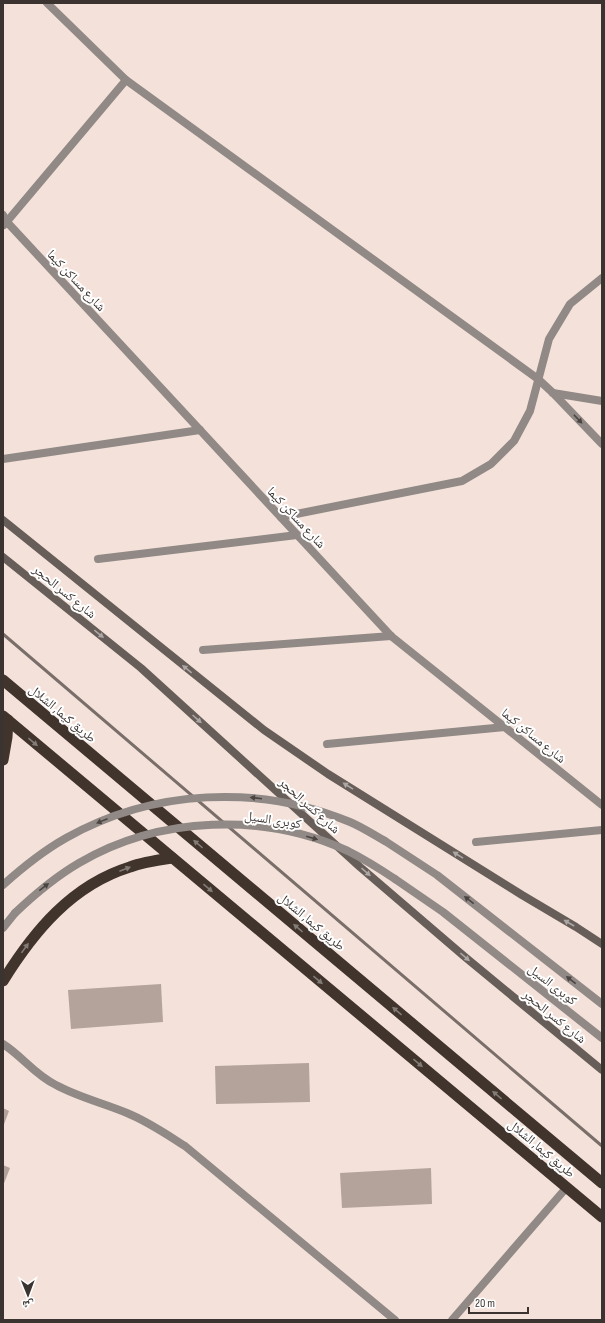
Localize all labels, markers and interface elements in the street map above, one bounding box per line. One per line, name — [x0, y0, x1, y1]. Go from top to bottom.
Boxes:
street label: شارع مساكن كيما — [43, 247, 109, 315]
one-way arrow — [573, 414, 582, 424]
street label: شارع مساكن كيما — [263, 484, 329, 552]
street label: شارع كسر الحجر — [28, 561, 99, 623]
one-way arrow — [93, 629, 104, 638]
one-way arrow — [181, 664, 192, 673]
street label: طريق كيما, الشلال — [26, 681, 99, 746]
street label: شارع مساكن كيما — [497, 705, 569, 767]
one-way arrow — [192, 714, 202, 723]
one-way arrow — [27, 737, 38, 746]
street label: شارع كسر الحجر — [274, 774, 343, 838]
one-way arrow — [342, 783, 354, 790]
one-way arrow — [250, 795, 262, 801]
street label: كوبرى السيل — [243, 808, 303, 832]
one-way arrow — [96, 818, 107, 824]
one-way arrow — [306, 835, 318, 841]
one-way arrow — [193, 840, 204, 849]
one-way arrow — [453, 852, 464, 859]
one-way arrow — [119, 865, 131, 871]
one-way arrow — [361, 867, 371, 876]
one-way arrow — [39, 884, 49, 892]
one-way arrow — [202, 884, 213, 893]
street label: طريق كيما, الشلال — [275, 889, 348, 954]
one-way arrow — [464, 895, 475, 904]
one-way arrow — [564, 919, 575, 926]
one-way arrow — [293, 923, 303, 932]
one-way arrow — [21, 943, 29, 954]
one-way arrow — [459, 952, 470, 961]
street label: كوبرى السيل — [525, 961, 580, 1009]
one-way arrow — [566, 975, 577, 984]
one-way arrow — [313, 976, 324, 985]
street label: شارع كسر الحجر — [518, 986, 589, 1048]
one-way arrow — [392, 1007, 403, 1016]
one-way arrow — [413, 1059, 424, 1068]
one-way arrow — [492, 1090, 502, 1099]
street label: طريق كيما, الشلال — [505, 1116, 578, 1181]
north arrow — [8, 1275, 48, 1315]
scale bar — [469, 1289, 528, 1315]
text: 20 m — [475, 1296, 495, 1311]
text: ش — [22, 1297, 34, 1311]

